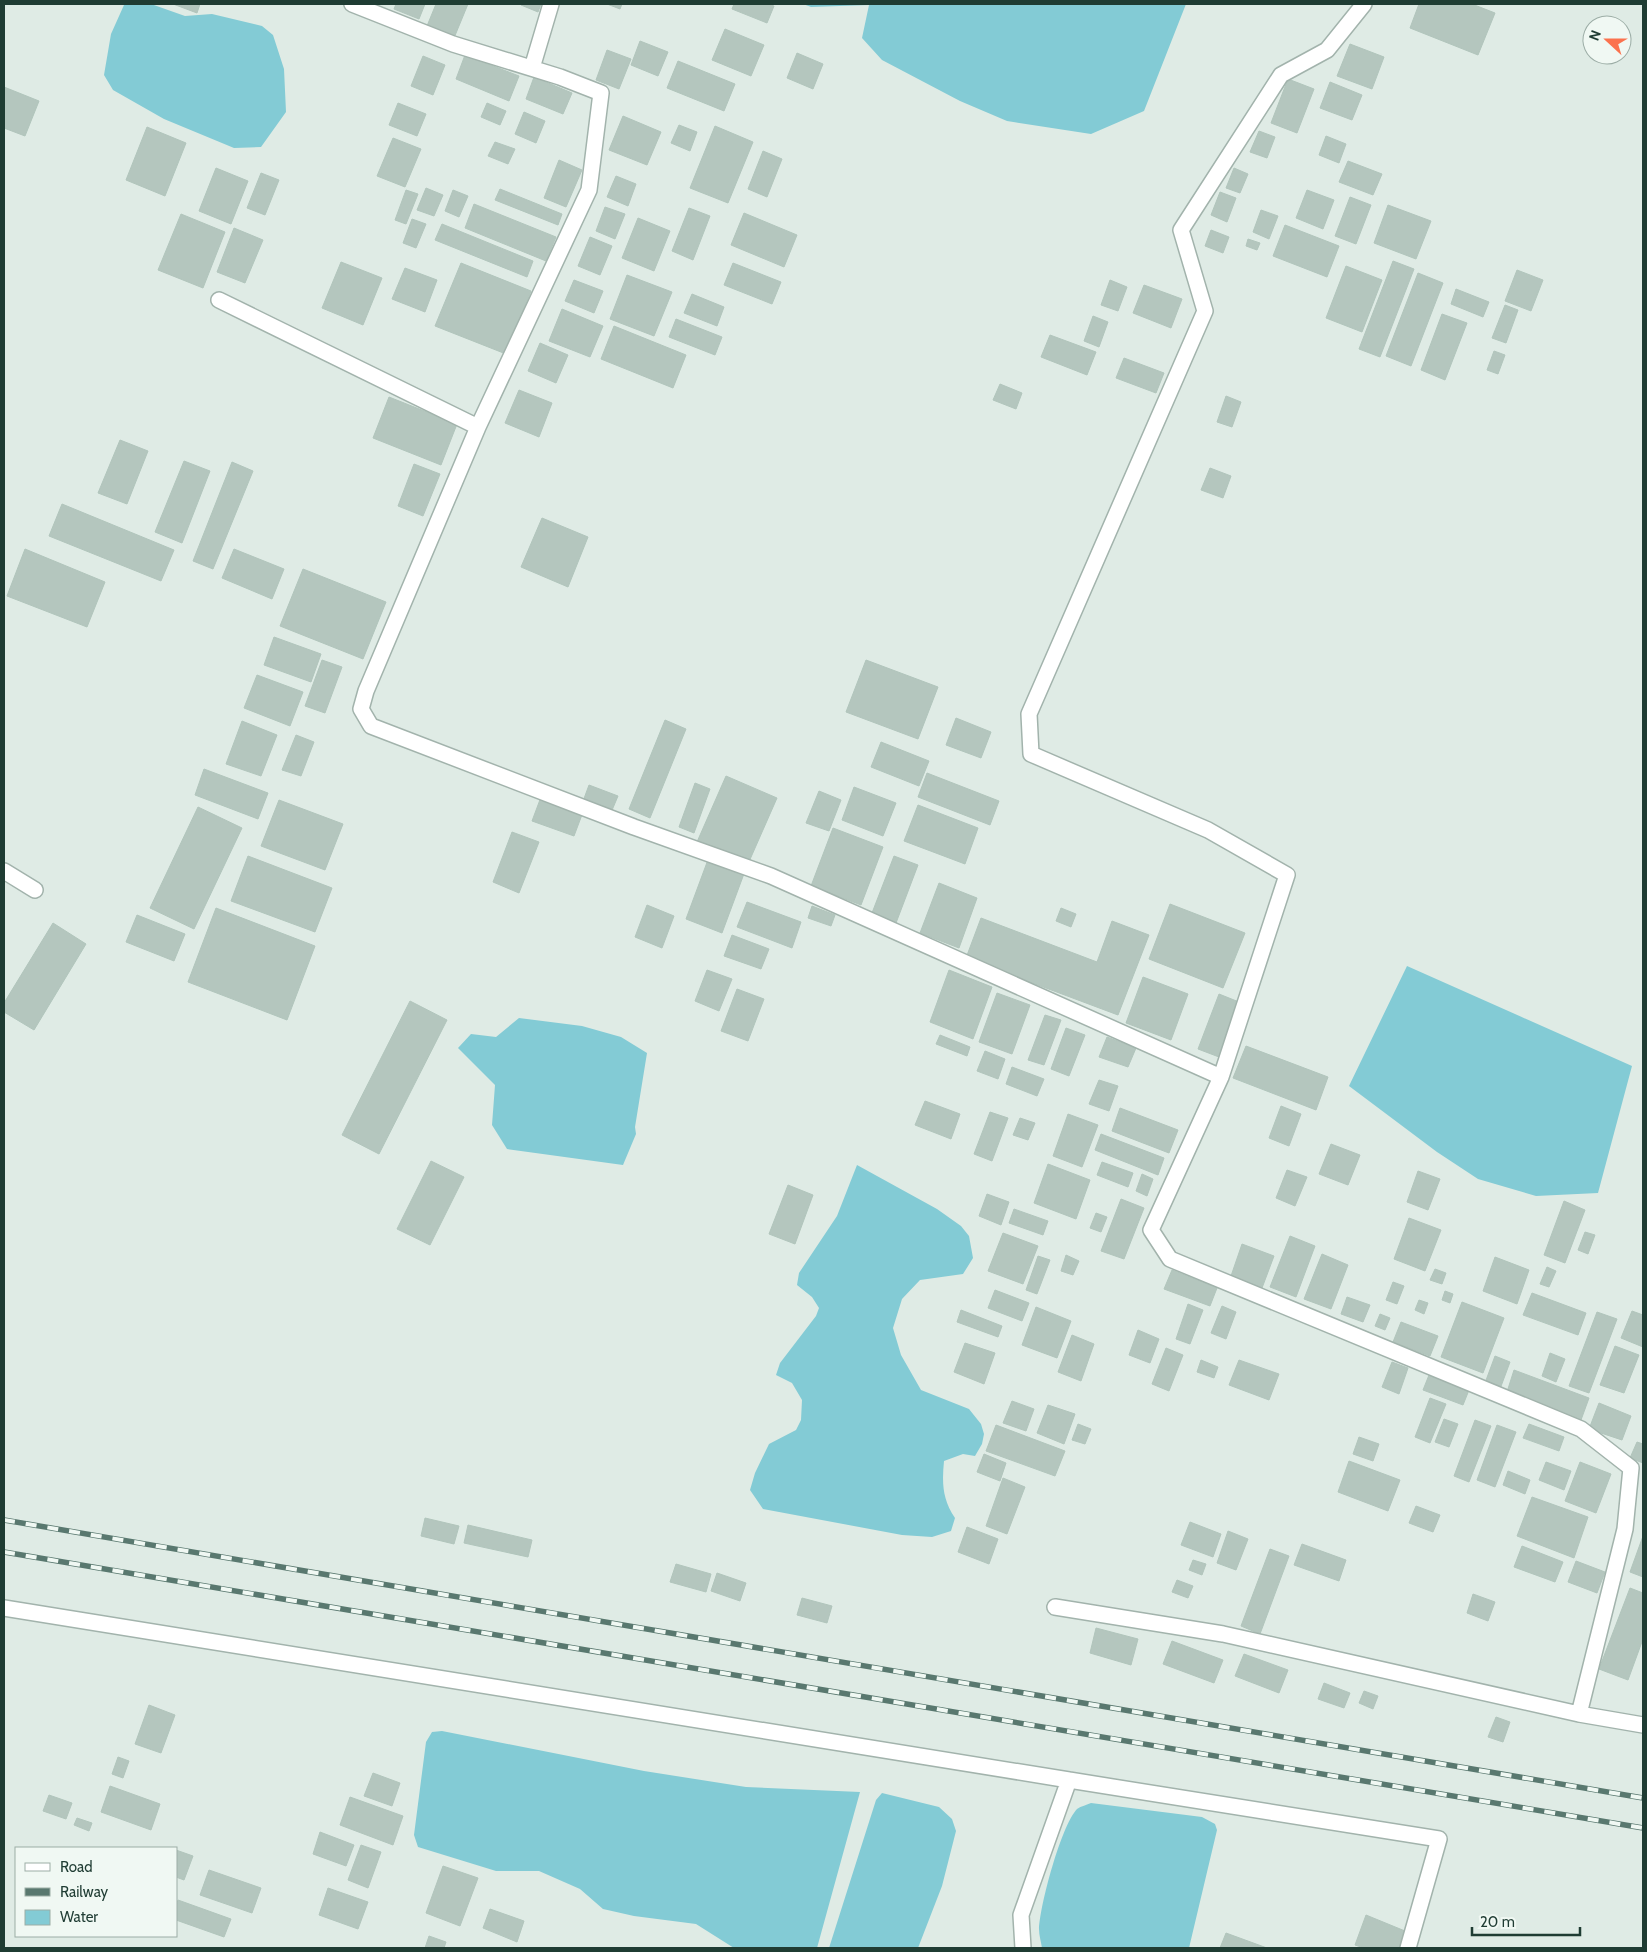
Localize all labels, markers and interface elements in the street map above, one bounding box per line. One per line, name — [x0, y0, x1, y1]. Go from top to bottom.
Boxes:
north arrow — [1582, 15, 1632, 65]
text: N — [1585, 27, 1605, 43]
legend — [15, 1847, 178, 1937]
text: Road — [60, 1858, 93, 1876]
text: Railway — [60, 1883, 109, 1901]
scale bar — [1472, 1904, 1580, 1936]
text: Water — [60, 1908, 98, 1926]
text: 20 m — [1480, 1913, 1515, 1931]

